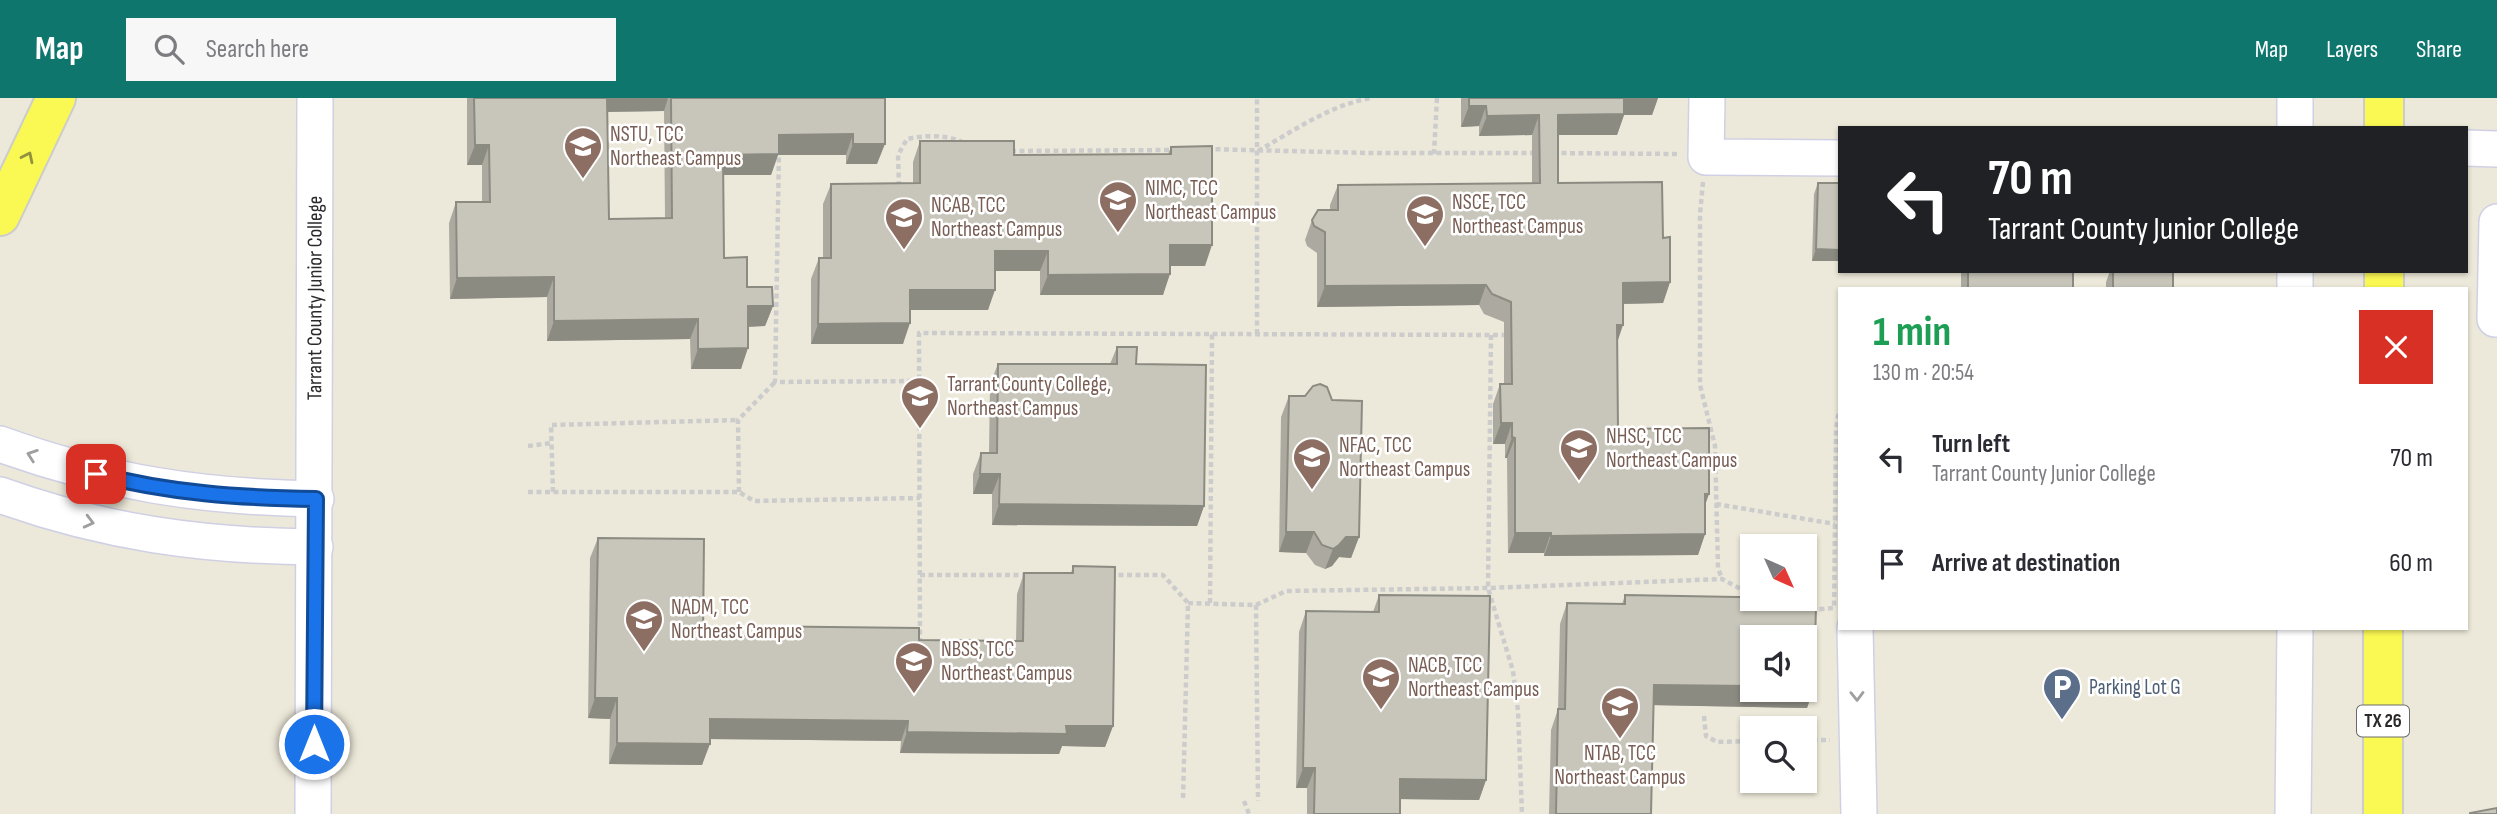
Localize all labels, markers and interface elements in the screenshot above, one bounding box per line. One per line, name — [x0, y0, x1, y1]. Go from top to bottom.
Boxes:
search box — [126, 18, 616, 81]
text: Map — [35, 29, 84, 69]
icon: search — [150, 30, 188, 68]
text: Search here — [206, 34, 309, 65]
text: Map — [2255, 35, 2288, 64]
text: Layers — [2326, 35, 2378, 64]
text: Share — [2416, 35, 2462, 64]
place label: NSTU, TCC Northeast Campus — [610, 122, 741, 171]
school or university icon: NSTU, TCC Northeast Campus — [562, 125, 604, 180]
text: 70 m — [1988, 150, 2073, 209]
one-way arrow — [20, 152, 34, 164]
icon: left — [1873, 154, 1964, 245]
place label: NIMC, TCC Northeast Campus — [1145, 176, 1276, 225]
school or university icon: NIMC, TCC Northeast Campus — [1097, 179, 1139, 234]
place label: NSCE, TCC Northeast Campus — [1452, 190, 1583, 239]
place label: NCAB, TCC Northeast Campus — [931, 193, 1062, 242]
school or university icon: NSCE, TCC Northeast Campus — [1404, 193, 1446, 248]
street label: Tarrant County Junior College — [302, 196, 327, 400]
school or university icon: NCAB, TCC Northeast Campus — [883, 196, 925, 251]
text: Tarrant County Junior College — [1988, 210, 2299, 249]
text: 1 min — [1873, 307, 1951, 358]
button: close — [2359, 310, 2433, 384]
text: 130 m · 20:54 — [1873, 359, 1974, 387]
place label: Tarrant County College, Northeast Campus — [947, 372, 1111, 421]
school or university icon: Tarrant County College, Northeast Campus — [899, 375, 941, 430]
place label: NHSC, TCC Northeast Campus — [1606, 424, 1737, 473]
school or university icon: NHSC, TCC Northeast Campus — [1558, 427, 1600, 482]
text: Turn left — [1932, 429, 2010, 460]
place label: NFAC, TCC Northeast Campus — [1339, 433, 1470, 482]
school or university icon: NFAC, TCC Northeast Campus — [1291, 436, 1333, 491]
icon: left — [1873, 440, 1911, 478]
text: 70 m — [2390, 443, 2433, 474]
pin — [66, 444, 126, 504]
one-way arrow — [26, 449, 38, 463]
icon: arrive — [77, 455, 115, 493]
text: Tarrant County Junior College — [1932, 460, 2156, 488]
one-way arrow — [83, 514, 95, 528]
north arrow — [1740, 534, 1816, 611]
map controls — [1740, 534, 1817, 793]
icon: arrive — [1873, 545, 1911, 583]
text: Arrive at destination — [1932, 548, 2120, 579]
text: 60 m — [2389, 548, 2433, 579]
place label: NADM, TCC Northeast Campus — [671, 595, 802, 644]
school or university icon: NADM, TCC Northeast Campus — [623, 598, 665, 653]
button: sound — [1740, 625, 1817, 702]
place label: NBSS, TCC Northeast Campus — [941, 637, 1072, 686]
school or university icon: NBSS, TCC Northeast Campus — [893, 640, 935, 695]
place label: NACB, TCC Northeast Campus — [1408, 653, 1539, 702]
school or university icon: NACB, TCC Northeast Campus — [1360, 656, 1402, 711]
parking icon: Parking Lot G — [2041, 666, 2083, 721]
place label: Parking Lot G — [2089, 675, 2181, 700]
school or university icon: NTAB, TCC Northeast Campus — [1599, 685, 1641, 740]
one-way arrow — [1849, 691, 1864, 702]
road number: TX 26 — [2357, 706, 2409, 736]
position arrow — [277, 707, 351, 781]
button: search — [1740, 716, 1817, 793]
place label: NTAB, TCC Northeast Campus — [1554, 741, 1686, 790]

